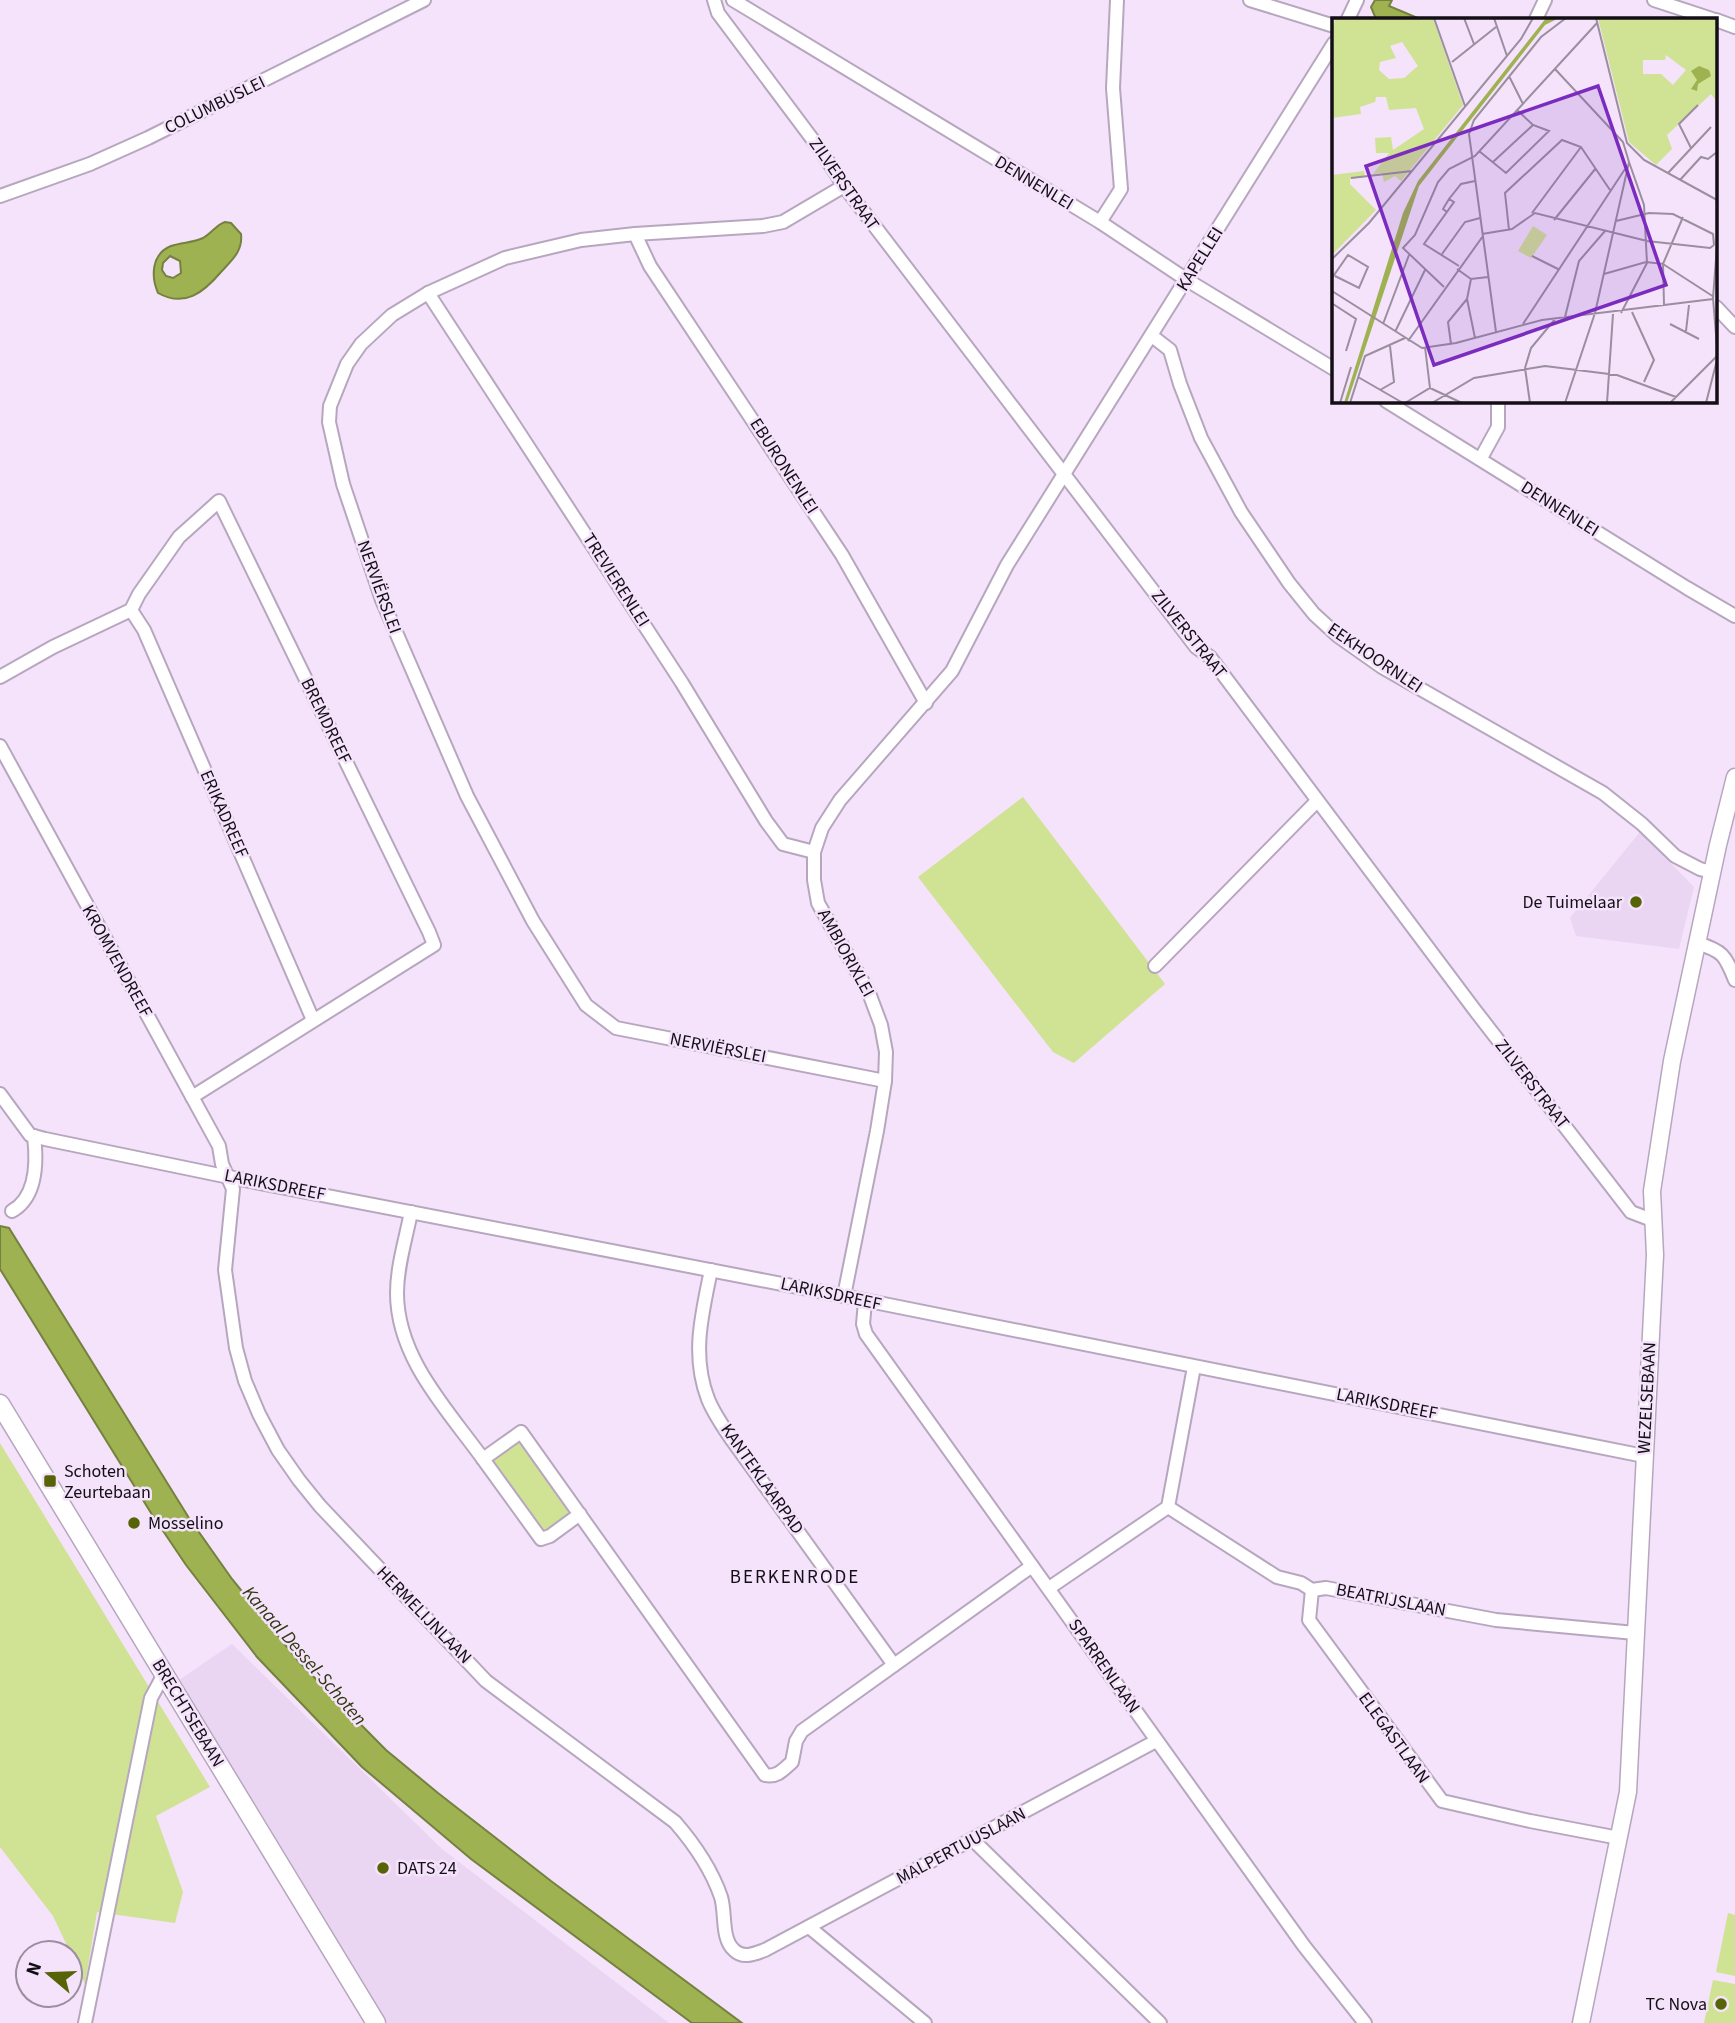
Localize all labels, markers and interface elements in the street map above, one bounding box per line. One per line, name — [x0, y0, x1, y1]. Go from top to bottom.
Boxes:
inset map — [1332, 18, 1718, 402]
street label: COLUMBUSLEI — [160, 70, 270, 140]
street label: ZILVERSTRAAT — [803, 133, 885, 236]
street label: DENNENLEI — [990, 150, 1078, 216]
street label: KAPELLEI — [1170, 222, 1230, 296]
street label: EBURONENLEI — [744, 413, 824, 519]
street label: DENNENLEI — [1516, 475, 1604, 543]
street label: TREVIERENLEI — [576, 528, 656, 632]
street label: NERVIËRSLEI — [351, 537, 407, 637]
street label: ZILVERSTRAAT — [1145, 584, 1233, 684]
street label: EEKHOORNLEI — [1322, 617, 1428, 699]
street label: BREMDREEF — [294, 674, 358, 768]
street label: ERIKADREEF — [194, 766, 255, 862]
place label: De Tuimelaar — [1523, 890, 1623, 915]
marker: De Tuimelaar — [1628, 894, 1644, 910]
street label: KROMVENDREEF — [76, 900, 158, 1022]
street label: AMBIORIXLEI — [811, 904, 881, 1002]
street label: NERVIËRSLEI — [668, 1026, 768, 1070]
street label: ZILVERSTRAAT — [1489, 1034, 1575, 1134]
street label: LARIKSDREEF — [222, 1163, 328, 1207]
street label: LARIKSDREEF — [778, 1271, 884, 1317]
street label: WEZELSEBAAN — [1632, 1341, 1662, 1455]
street label: LARIKSDREEF — [1334, 1382, 1440, 1426]
street label: KANTEKLAARPAD — [715, 1419, 809, 1539]
place label: Schoten Zeurtebaan — [64, 1459, 151, 1505]
marker: Schoten Zeurtebaan — [42, 1473, 58, 1489]
place label: Mosselino — [148, 1511, 223, 1536]
marker: Mosselino — [126, 1515, 142, 1531]
street label: HERMELIJNLAAN — [371, 1560, 477, 1670]
district label: BERKENRODE — [730, 1564, 860, 1591]
street label: BEATRIJSLAAN — [1334, 1577, 1448, 1623]
water label: Kanaal Dessel-Schoten — [236, 1580, 372, 1732]
street label: SPARRENLAAN — [1062, 1614, 1146, 1718]
street label: BRECHTSEBAAN — [146, 1654, 230, 1772]
street label: ELEGASTLAAN — [1352, 1687, 1436, 1789]
street label: MALPERTUUSLAAN — [892, 1801, 1030, 1891]
place label: DATS 24 — [397, 1856, 457, 1881]
marker: DATS 24 — [375, 1860, 391, 1876]
north arrow — [14, 1939, 84, 2009]
text: N — [20, 1959, 49, 1979]
place label: TC Nova — [1645, 1992, 1707, 2017]
marker: TC Nova — [1713, 1996, 1729, 2012]

